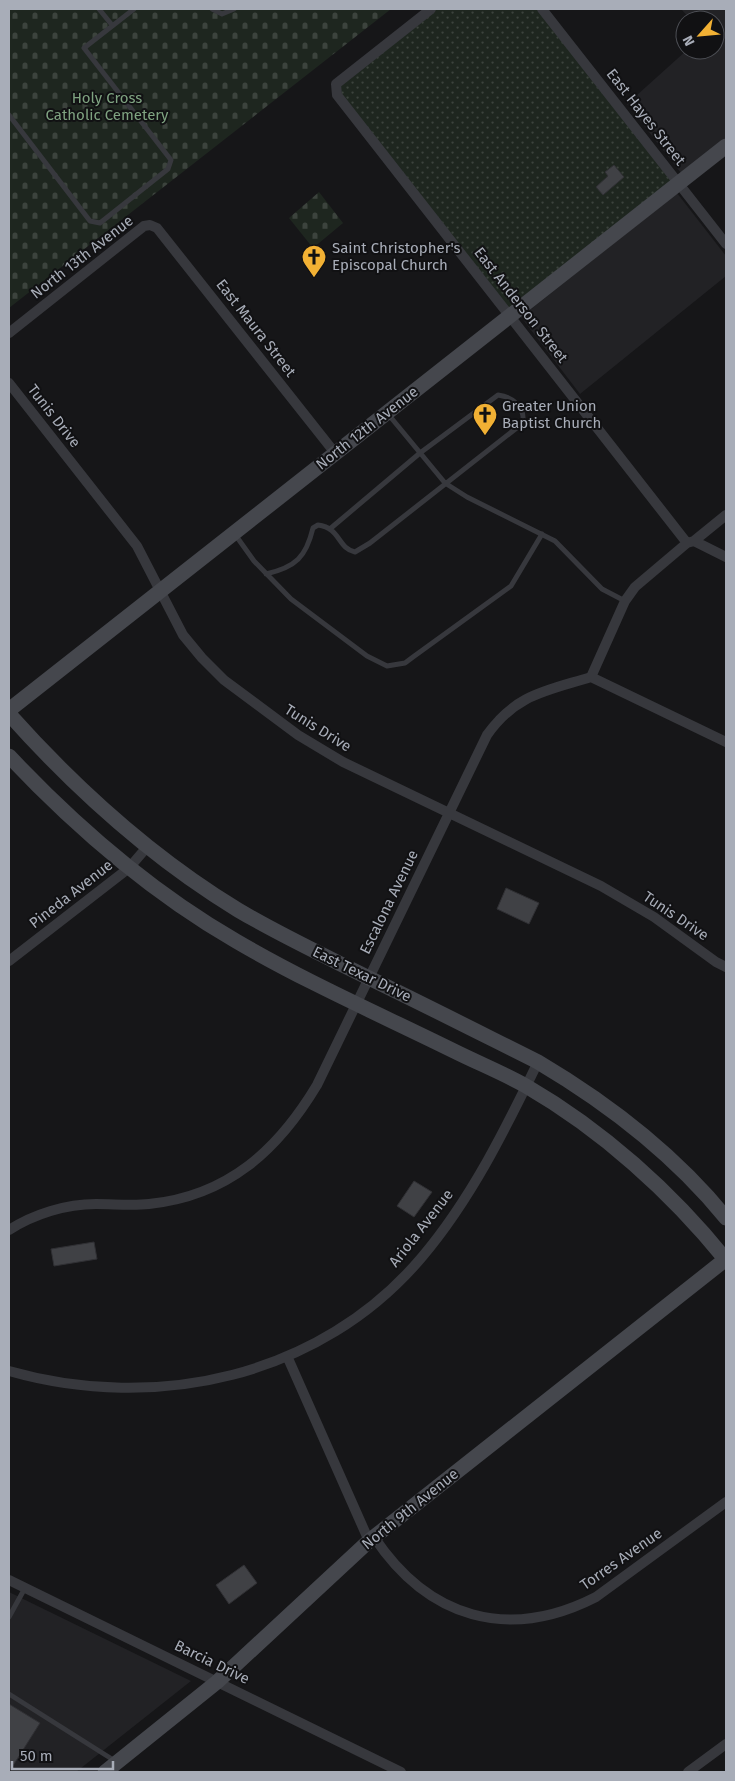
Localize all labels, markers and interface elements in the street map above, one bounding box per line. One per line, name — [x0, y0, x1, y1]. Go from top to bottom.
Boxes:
north arrow — [675, 10, 725, 60]
text: N — [679, 33, 699, 49]
street label: East Hayes Street — [603, 65, 690, 169]
park label: Holy Cross Catholic Cemetery — [46, 89, 169, 124]
street label: North 13th Avenue — [27, 211, 137, 303]
place label: Saint Christopher's Episcopal Church — [332, 239, 461, 274]
church icon: Saint Christopher's Episcopal Church — [301, 244, 327, 278]
street label: East Anderson Street — [470, 244, 572, 367]
street label: East Maura Street — [212, 276, 300, 381]
street label: Tunis Drive — [24, 381, 84, 451]
street label: North 12th Avenue — [312, 382, 422, 474]
place label: Greater Union Baptist Church — [502, 397, 601, 432]
church icon: Greater Union Baptist Church — [472, 402, 498, 436]
street label: Tunis Drive — [281, 700, 355, 756]
street label: Escalona Avenue — [356, 847, 422, 957]
street label: Pineda Avenue — [26, 856, 116, 932]
street label: Tunis Drive — [640, 888, 712, 944]
street label: East Texar Drive — [310, 942, 414, 1006]
street label: Ariola Avenue — [385, 1186, 457, 1270]
street label: North 9th Avenue — [358, 1465, 462, 1553]
street label: Torres Avenue — [577, 1524, 665, 1594]
street label: Barcia Drive — [171, 1636, 253, 1688]
scale bar — [12, 1738, 114, 1770]
text: 50 m — [20, 1747, 53, 1765]

